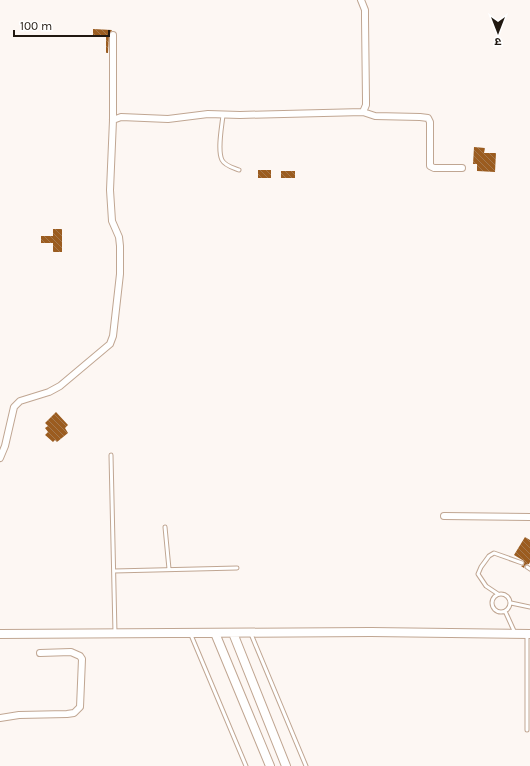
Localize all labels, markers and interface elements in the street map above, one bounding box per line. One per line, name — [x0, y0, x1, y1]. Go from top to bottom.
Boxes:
scale bar — [14, 12, 109, 38]
north arrow — [478, 12, 518, 52]
text: 100 m — [20, 19, 52, 33]
text: उ — [494, 35, 501, 48]

